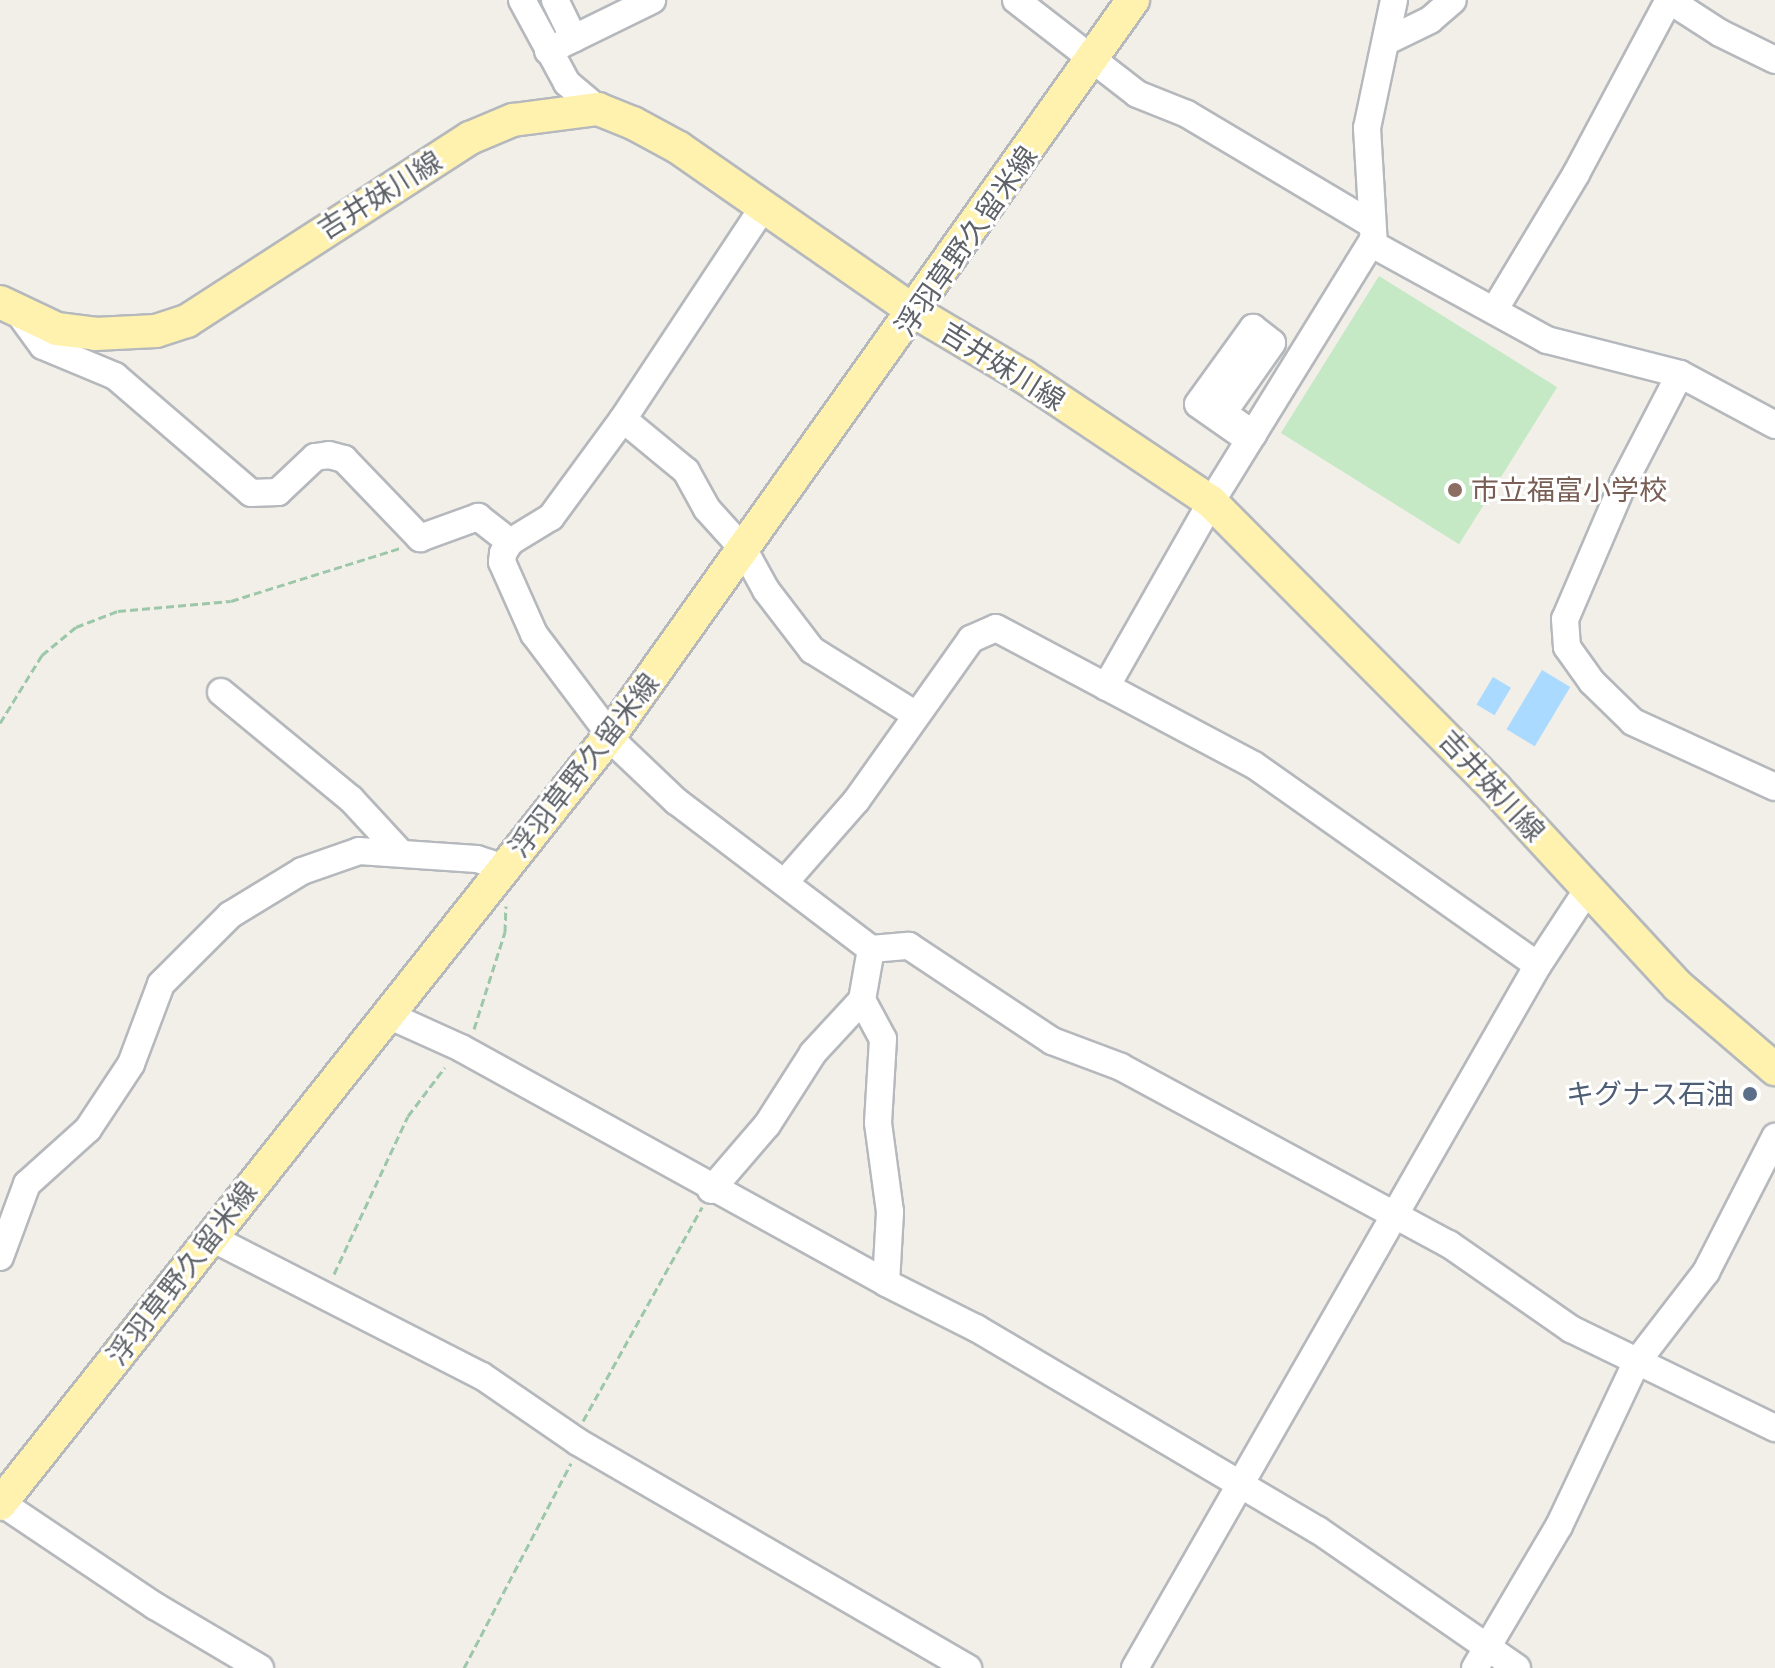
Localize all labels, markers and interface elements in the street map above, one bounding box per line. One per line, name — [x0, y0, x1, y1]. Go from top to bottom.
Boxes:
street label: 浮羽草野久留米線 — [888, 140, 1044, 342]
street label: 吉井妹川線 — [312, 144, 448, 246]
street label: 吉井妹川線 — [935, 315, 1071, 417]
place label: 市立福富小学校 — [1471, 473, 1667, 507]
marker: 市立福富小学校 — [1446, 481, 1464, 499]
street label: 浮羽草野久留米線 — [502, 666, 666, 864]
street label: 吉井妹川線 — [1432, 723, 1552, 849]
place label: キグナス石油 — [1566, 1077, 1734, 1111]
marker: キグナス石油 — [1741, 1085, 1759, 1103]
street label: 浮羽草野久留米線 — [100, 1174, 264, 1372]

